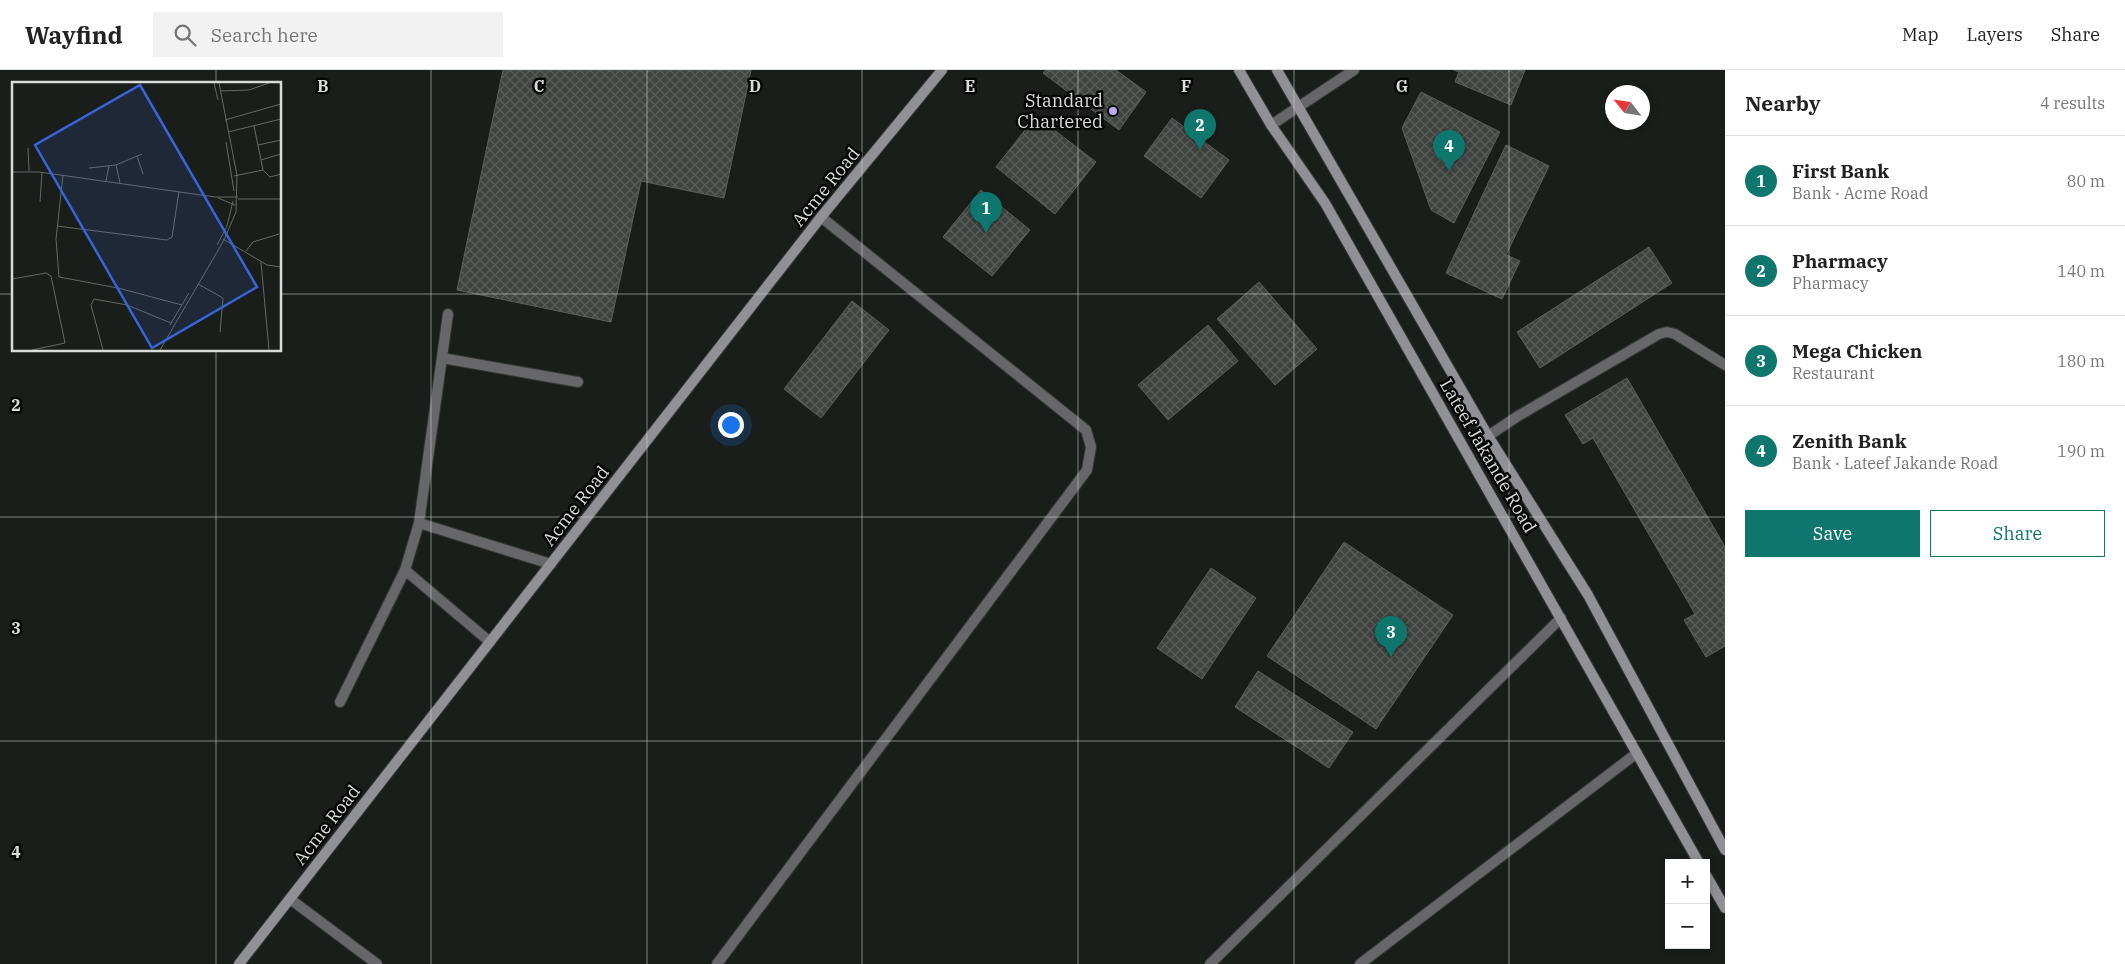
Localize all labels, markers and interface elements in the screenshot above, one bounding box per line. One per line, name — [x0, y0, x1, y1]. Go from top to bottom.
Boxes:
search box — [153, 12, 503, 57]
text: Wayfind — [25, 19, 123, 51]
icon: search — [171, 21, 199, 49]
text: Search here — [211, 23, 318, 47]
text: Map — [1902, 23, 1939, 46]
text: Layers — [1967, 23, 2023, 46]
text: Share — [2051, 23, 2100, 46]
text: B — [317, 76, 329, 96]
text: C — [534, 76, 544, 96]
text: D — [749, 76, 761, 96]
text: E — [965, 76, 975, 96]
text: F — [1181, 76, 1191, 96]
text: G — [1396, 76, 1408, 96]
inset map — [12, 82, 281, 351]
north arrow — [1605, 85, 1650, 130]
place label: Standard Chartered — [1017, 89, 1103, 133]
text: Nearby — [1745, 89, 1821, 117]
text: 4 results — [2040, 93, 2105, 113]
marker: Standard Chartered — [1107, 105, 1119, 117]
pin: 2 — [1184, 109, 1216, 150]
pin: 4 — [1433, 130, 1465, 171]
street label: Acme Road — [787, 142, 865, 231]
text: First Bank — [1792, 159, 1889, 183]
text: 1 — [1756, 171, 1766, 191]
text: 80 m — [2067, 171, 2105, 191]
text: Bank · Acme Road — [1792, 183, 1928, 203]
pin: 1 — [970, 192, 1002, 233]
text: Pharmacy — [1792, 249, 1888, 273]
text: 2 — [1756, 261, 1766, 281]
text: 140 m — [2057, 261, 2105, 281]
text: Pharmacy — [1792, 273, 1869, 293]
text: Mega Chicken — [1792, 339, 1922, 363]
text: 3 — [1756, 351, 1766, 371]
text: 180 m — [2057, 351, 2105, 371]
text: Restaurant — [1792, 363, 1875, 383]
street label: Lateef Jakande Road — [1435, 375, 1542, 537]
text: 2 — [11, 395, 21, 415]
your location — [718, 412, 744, 438]
text: Zenith Bank — [1792, 429, 1907, 453]
text: 4 — [1756, 441, 1766, 461]
text: 190 m — [2057, 441, 2105, 461]
text: Bank · Lateef Jakande Road — [1792, 453, 1998, 473]
street label: Acme Road — [537, 461, 614, 550]
button: Save — [1745, 510, 1920, 557]
button: Share — [1930, 510, 2105, 557]
pin: 3 — [1375, 616, 1407, 657]
text: 3 — [11, 618, 21, 638]
street label: Acme Road — [288, 780, 365, 869]
text: 4 — [11, 842, 21, 862]
map controls — [1665, 859, 1710, 949]
button: + — [1665, 859, 1710, 904]
button: − — [1665, 904, 1710, 949]

